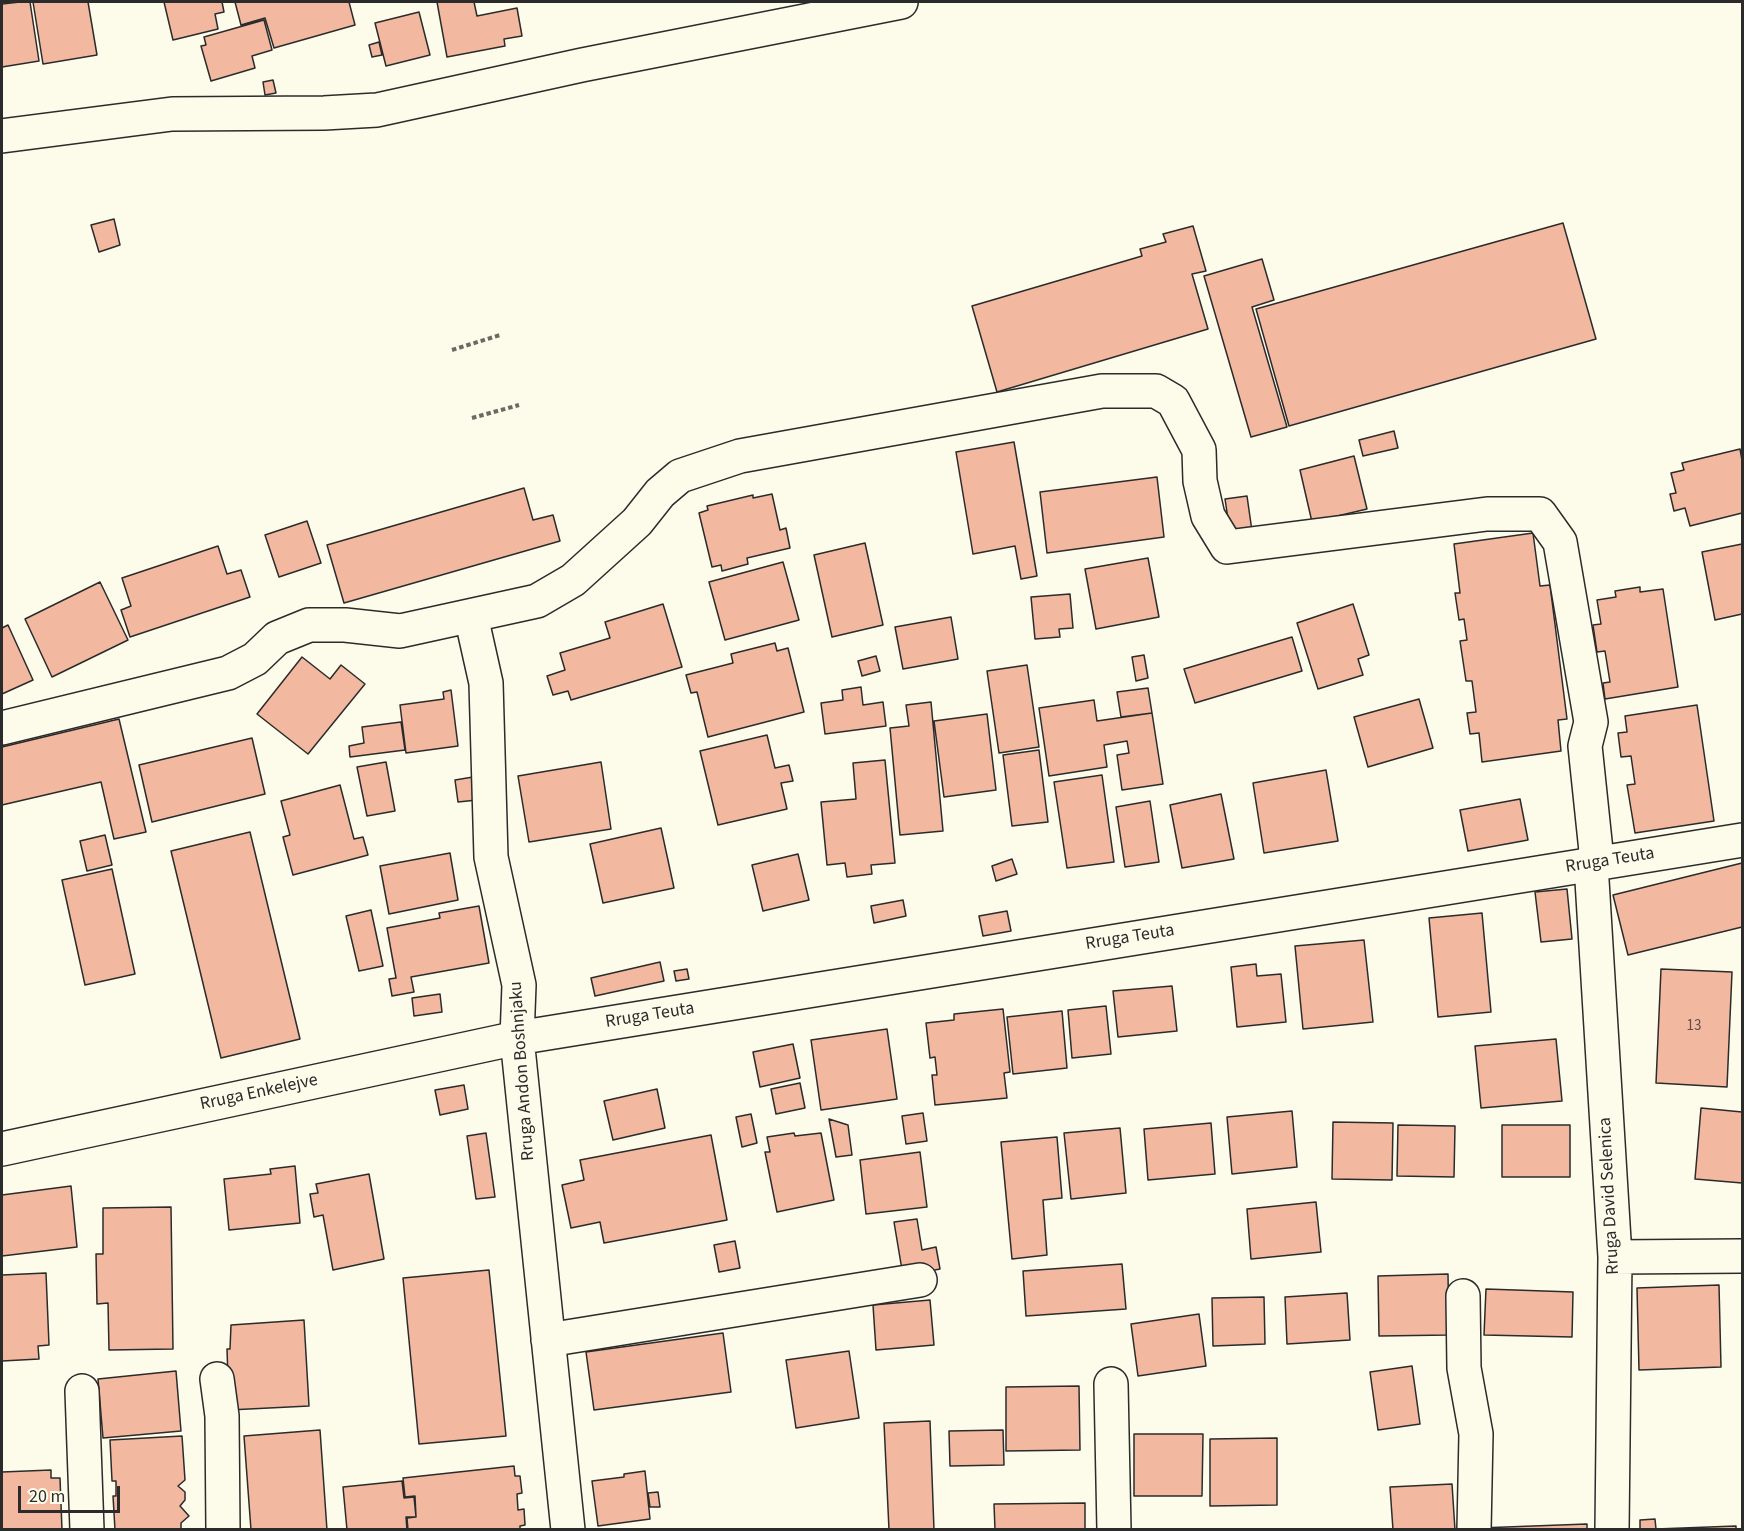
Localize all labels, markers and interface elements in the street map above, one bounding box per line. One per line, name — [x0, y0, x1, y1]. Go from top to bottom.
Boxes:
street label: Rruga Teuta — [1564, 843, 1656, 879]
street label: Rruga Teuta — [1084, 920, 1176, 956]
street label: Rruga Andon Boshnjaku — [506, 980, 540, 1162]
street label: Rruga Teuta — [604, 998, 696, 1034]
house number: 13 — [1687, 1018, 1701, 1036]
street label: Rruga Enkelejve — [198, 1070, 320, 1116]
street label: Rruga David Selenica — [1595, 1117, 1625, 1275]
scale bar — [21, 1474, 123, 1512]
text: 20 m — [29, 1484, 65, 1509]

